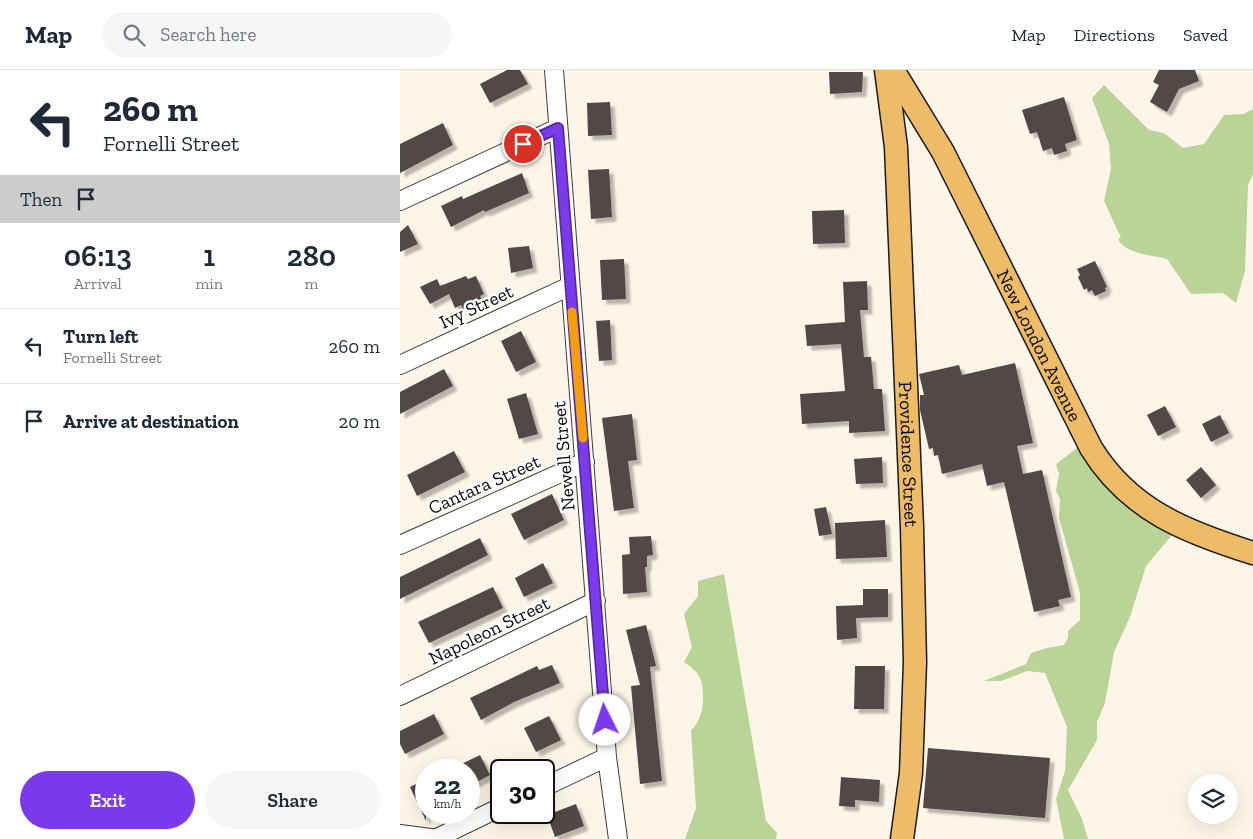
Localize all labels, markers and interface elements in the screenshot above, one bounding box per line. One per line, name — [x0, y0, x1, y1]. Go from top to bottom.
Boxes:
search box — [102, 12, 452, 57]
text: Map — [25, 20, 72, 49]
icon: search — [120, 21, 148, 49]
text: Search here — [160, 23, 257, 46]
text: Map — [1011, 24, 1046, 46]
text: Directions — [1074, 24, 1155, 46]
text: Saved — [1183, 24, 1228, 46]
text: 260 m — [103, 88, 198, 130]
icon: left — [20, 90, 85, 155]
pin — [502, 123, 544, 165]
text: Fornelli Street — [103, 130, 239, 157]
icon: arrive — [509, 130, 537, 158]
icon: arrive — [72, 185, 100, 213]
text: Then — [20, 188, 62, 211]
text: 06:13 — [64, 238, 132, 274]
text: 1 — [203, 238, 215, 274]
text: 280 — [287, 238, 336, 274]
street label: New London Avenue — [992, 266, 1087, 425]
text: Arrival — [74, 274, 122, 293]
text: min — [196, 274, 223, 293]
text: m — [305, 274, 318, 293]
street label: Ivy Street — [436, 279, 517, 334]
text: Turn left — [63, 325, 138, 348]
icon: left — [20, 332, 48, 360]
text: 260 m — [328, 335, 380, 358]
text: Fornelli Street — [63, 348, 162, 367]
street label: Providence Street — [894, 381, 923, 527]
street label: Newell Street — [547, 400, 580, 512]
icon: arrive — [20, 407, 48, 435]
text: Arrive at destination — [63, 410, 239, 433]
text: 20 m — [339, 410, 380, 433]
street label: Cantara Street — [425, 450, 544, 519]
street label: Napoleon Street — [425, 591, 554, 670]
position arrow — [578, 693, 630, 745]
speed limit sign: 30 — [490, 759, 555, 824]
text: 22 — [434, 770, 461, 800]
button: Exit — [20, 771, 195, 829]
button: Share — [205, 771, 380, 829]
map controls — [1188, 774, 1238, 824]
button: layers — [1188, 774, 1238, 824]
text: km/h — [434, 797, 461, 811]

